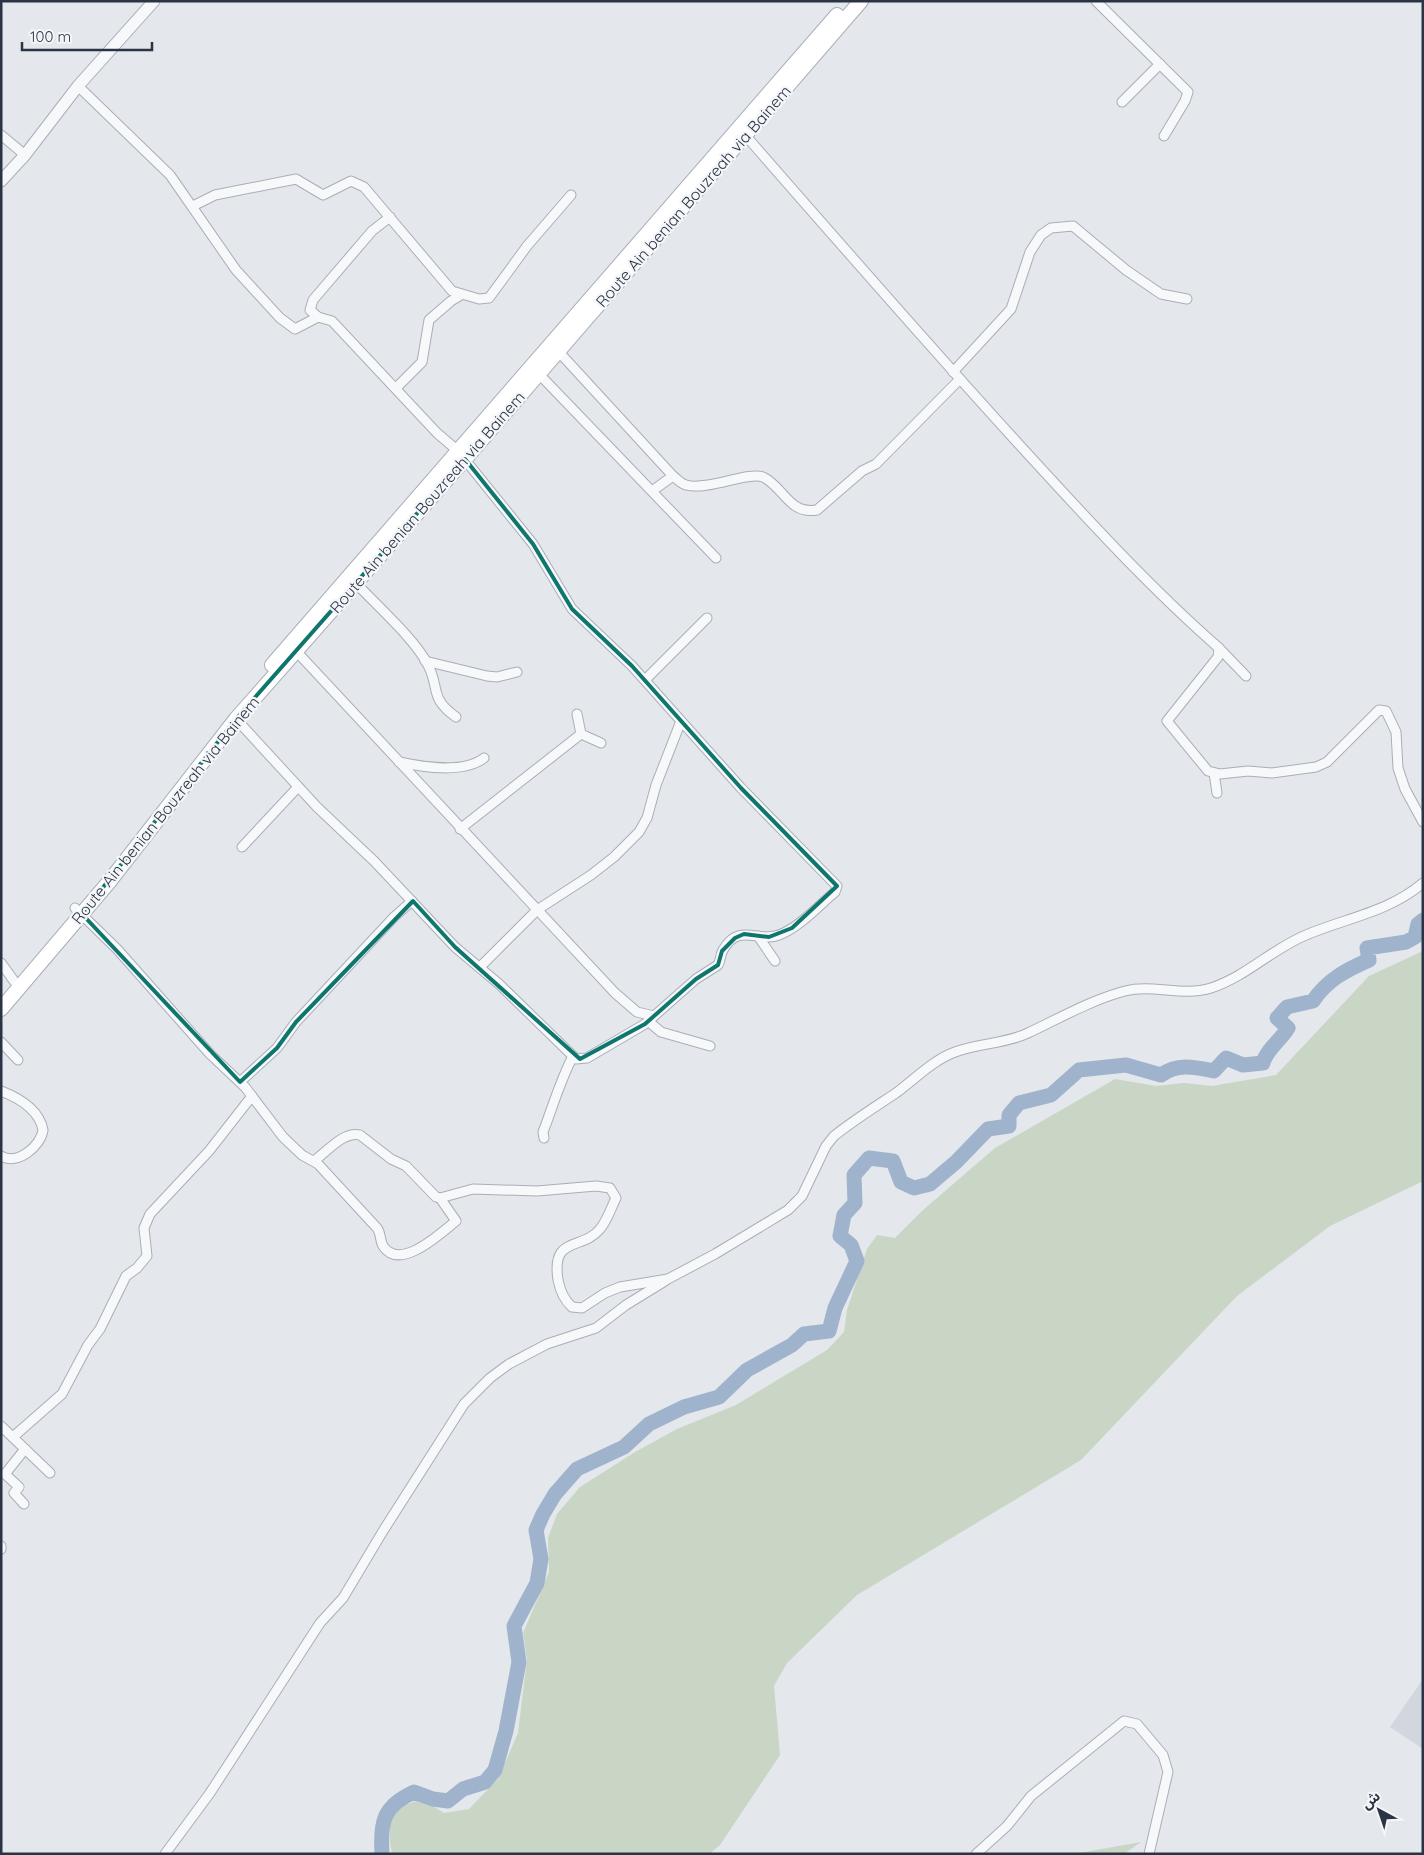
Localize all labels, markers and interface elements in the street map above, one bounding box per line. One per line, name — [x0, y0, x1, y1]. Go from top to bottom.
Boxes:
scale bar — [22, 20, 152, 52]
text: 100 m — [30, 27, 71, 46]
street label: Route Ain benian Bouzreah via Bainem — [591, 81, 795, 311]
street label: Route Ain benian Bouzreah via Bainem — [325, 387, 529, 617]
street label: Route Ain benian Bouzreah via Bainem — [67, 692, 263, 928]
north arrow — [1354, 1785, 1404, 1835]
text: ش — [1358, 1787, 1384, 1813]

